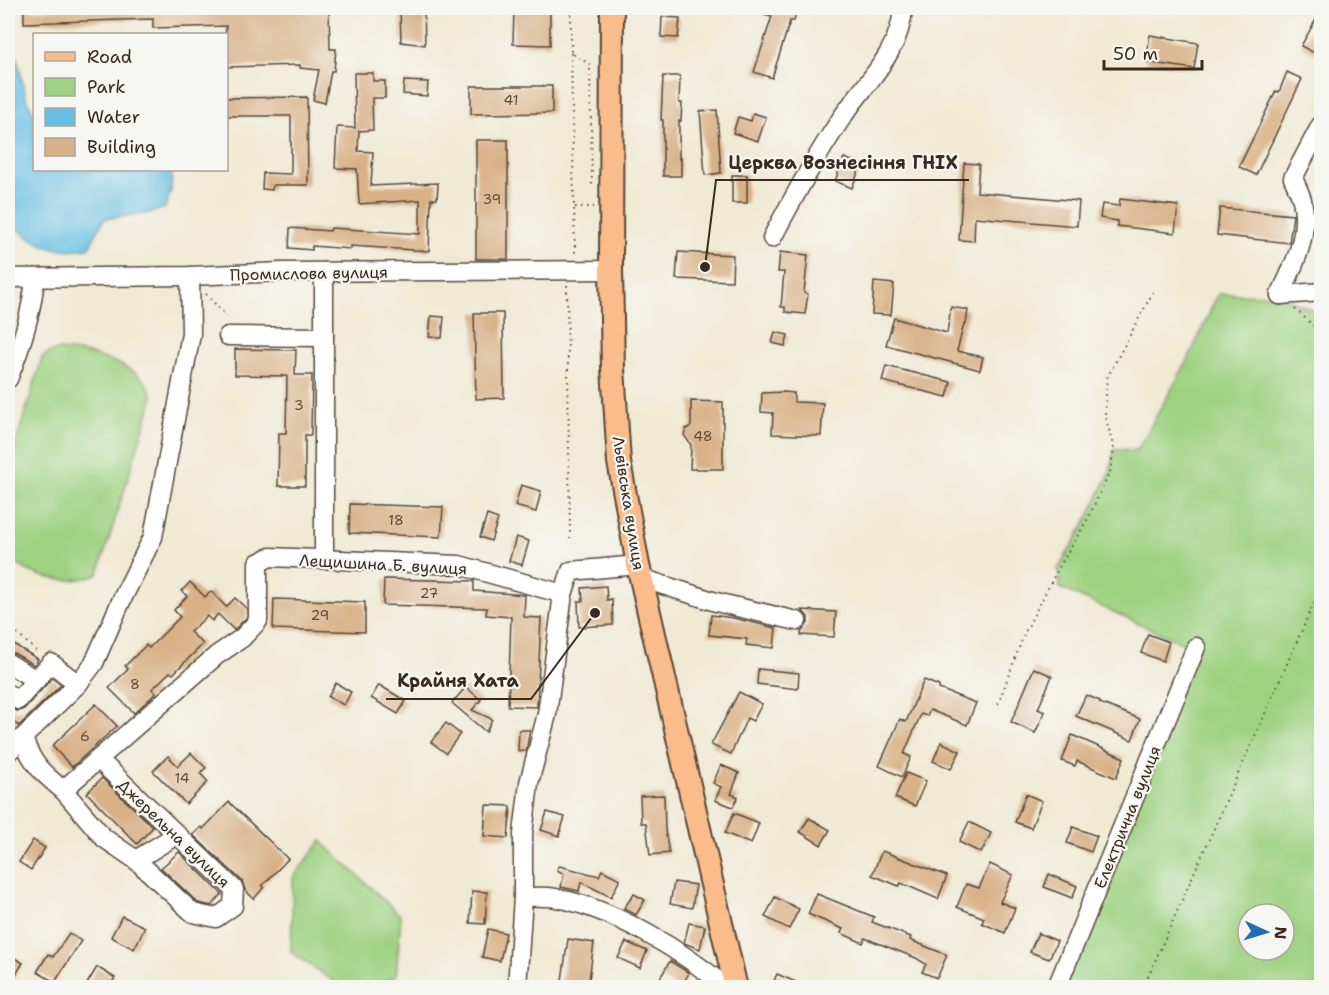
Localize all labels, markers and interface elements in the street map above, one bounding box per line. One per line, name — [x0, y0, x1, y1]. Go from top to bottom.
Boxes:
legend — [33, 33, 228, 171]
scale bar — [1104, 33, 1202, 71]
text: 50 m — [1113, 42, 1158, 66]
text: Road — [87, 45, 132, 69]
text: Park — [87, 75, 126, 99]
house number: 41 — [504, 91, 518, 109]
text: Water — [87, 105, 140, 129]
text: Building — [87, 135, 156, 159]
callout: Церква Вознесіння ГНІХ — [716, 144, 969, 180]
text: Церква Вознесіння ГНІХ — [728, 151, 958, 175]
house number: 39 — [483, 190, 501, 208]
street label: Промислова вулиця — [230, 262, 388, 285]
house number: 3 — [294, 396, 304, 414]
house number: 48 — [693, 427, 713, 445]
street label: Львівська вулиця — [608, 435, 649, 572]
house number: 18 — [388, 511, 404, 529]
street label: Лещишина Б. вулиця — [298, 550, 468, 579]
house number: 27 — [420, 584, 438, 602]
house number: 29 — [311, 606, 329, 624]
callout: Крайня Хата — [386, 663, 531, 699]
text: Крайня Хата — [397, 669, 520, 693]
house number: 8 — [130, 675, 140, 693]
house number: 6 — [80, 727, 90, 745]
street label: Електрична вулиця — [1089, 743, 1166, 892]
house number: 14 — [174, 769, 190, 787]
street label: Джерельна вулиця — [113, 774, 234, 892]
north arrow — [1236, 902, 1296, 962]
text: N — [1270, 926, 1291, 940]

